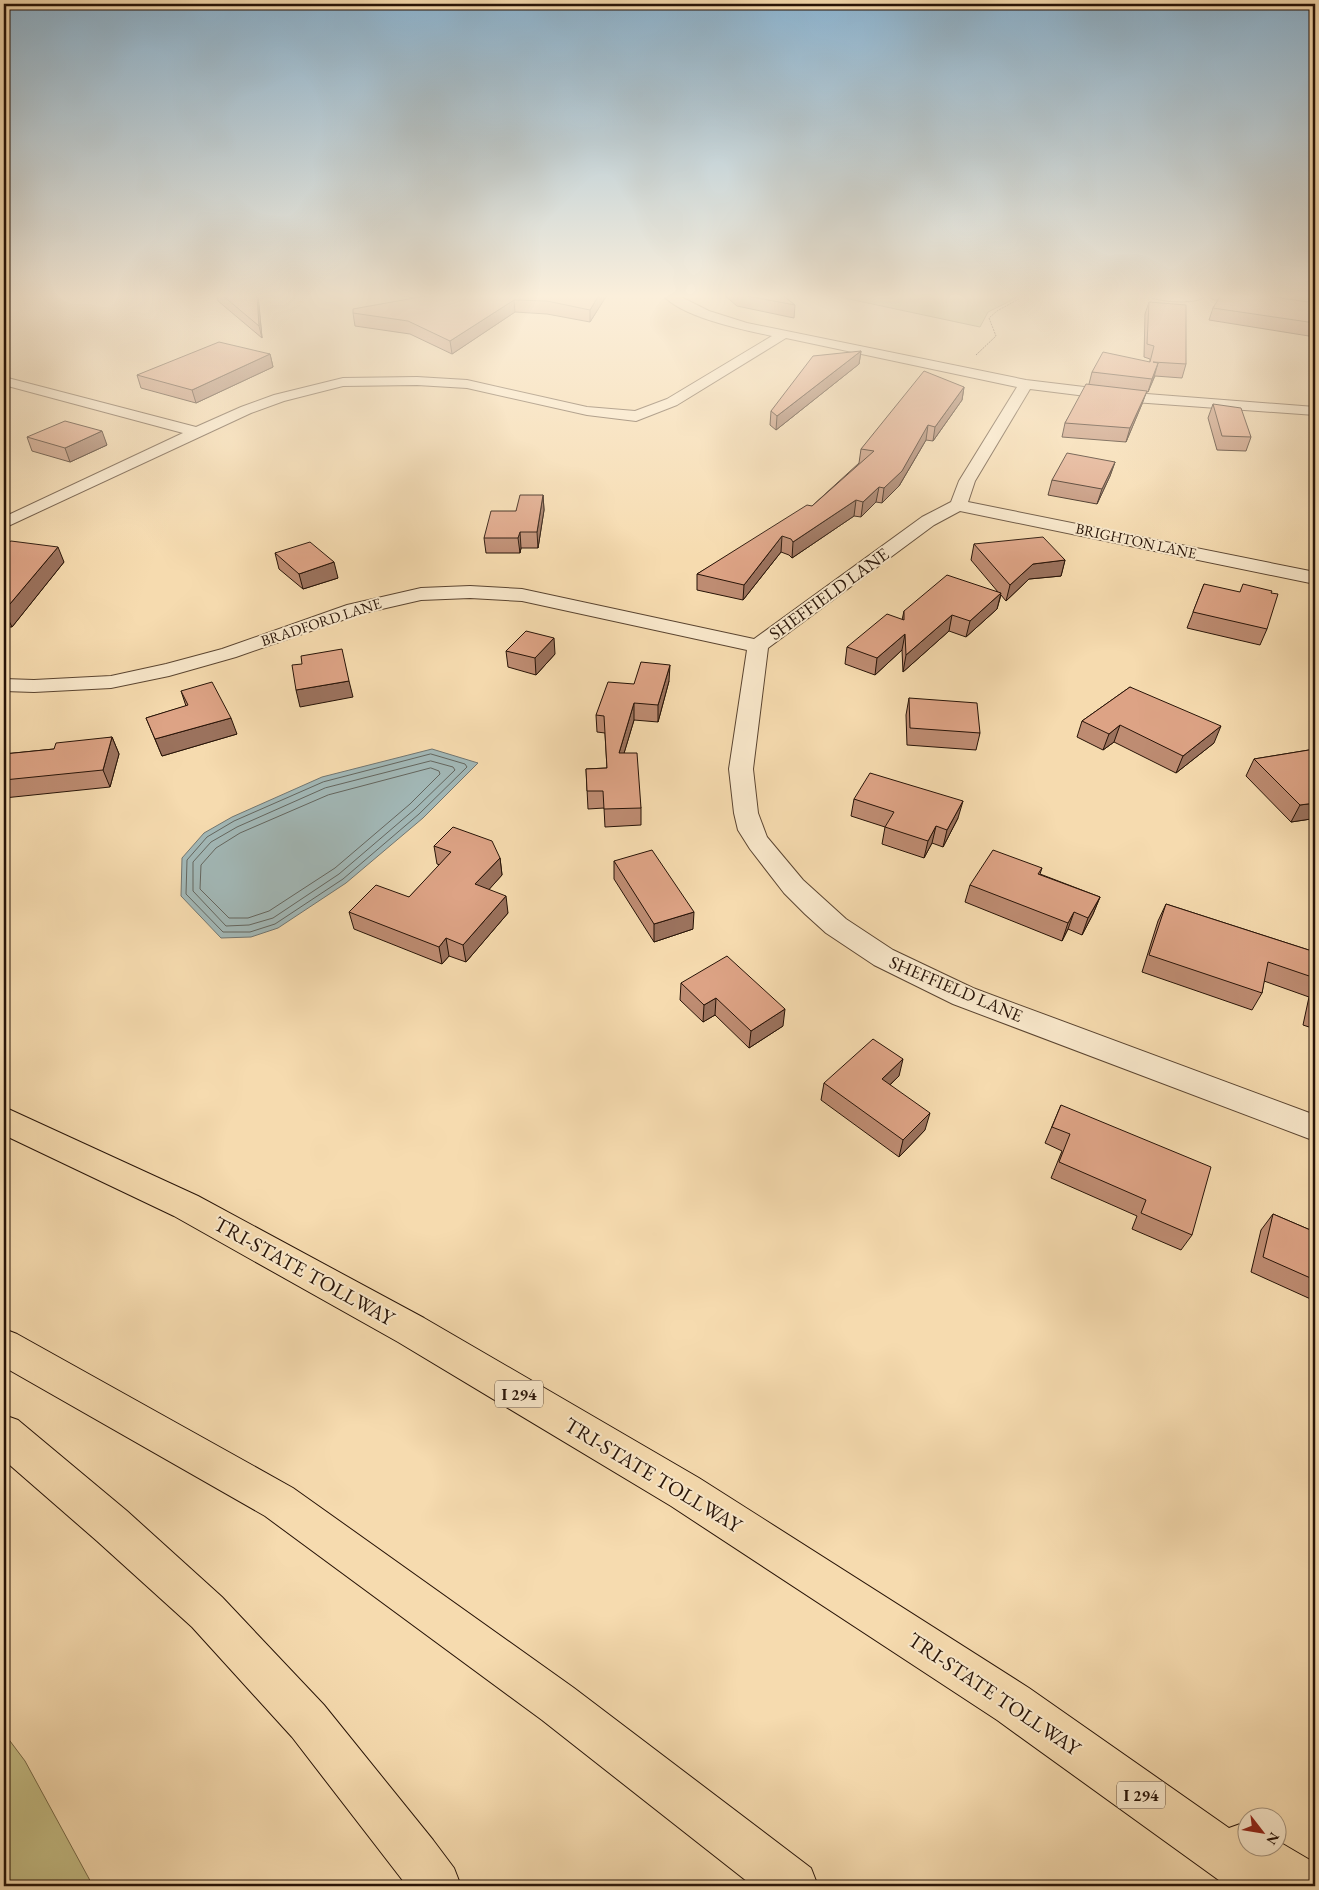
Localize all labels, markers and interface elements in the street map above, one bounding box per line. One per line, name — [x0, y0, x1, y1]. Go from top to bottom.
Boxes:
street label: BRIGHTON LANE — [1074, 518, 1199, 563]
street label: SHEFFIELD LANE — [764, 542, 893, 645]
street label: BRADFORD LANE — [258, 593, 384, 650]
street label: SHEFFIELD LANE — [886, 950, 1026, 1027]
street label: TRI-STATE TOLLWAY — [209, 1210, 401, 1332]
road number: I 294 — [495, 1380, 543, 1408]
street label: TRI-STATE TOLLWAY — [560, 1411, 749, 1539]
street label: TRI-STATE TOLLWAY — [903, 1626, 1087, 1762]
road number: I 294 — [1117, 1782, 1165, 1808]
north arrow — [1236, 1808, 1286, 1858]
text: N — [1262, 1829, 1284, 1849]

